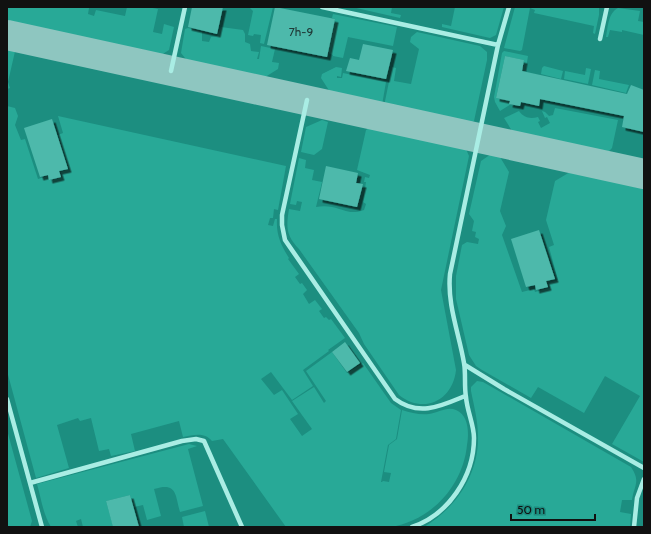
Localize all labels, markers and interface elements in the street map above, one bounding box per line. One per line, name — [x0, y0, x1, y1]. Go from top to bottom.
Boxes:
house number: 7h-9 — [289, 24, 313, 39]
scale bar — [511, 496, 595, 522]
text: 50 m — [517, 502, 545, 517]

